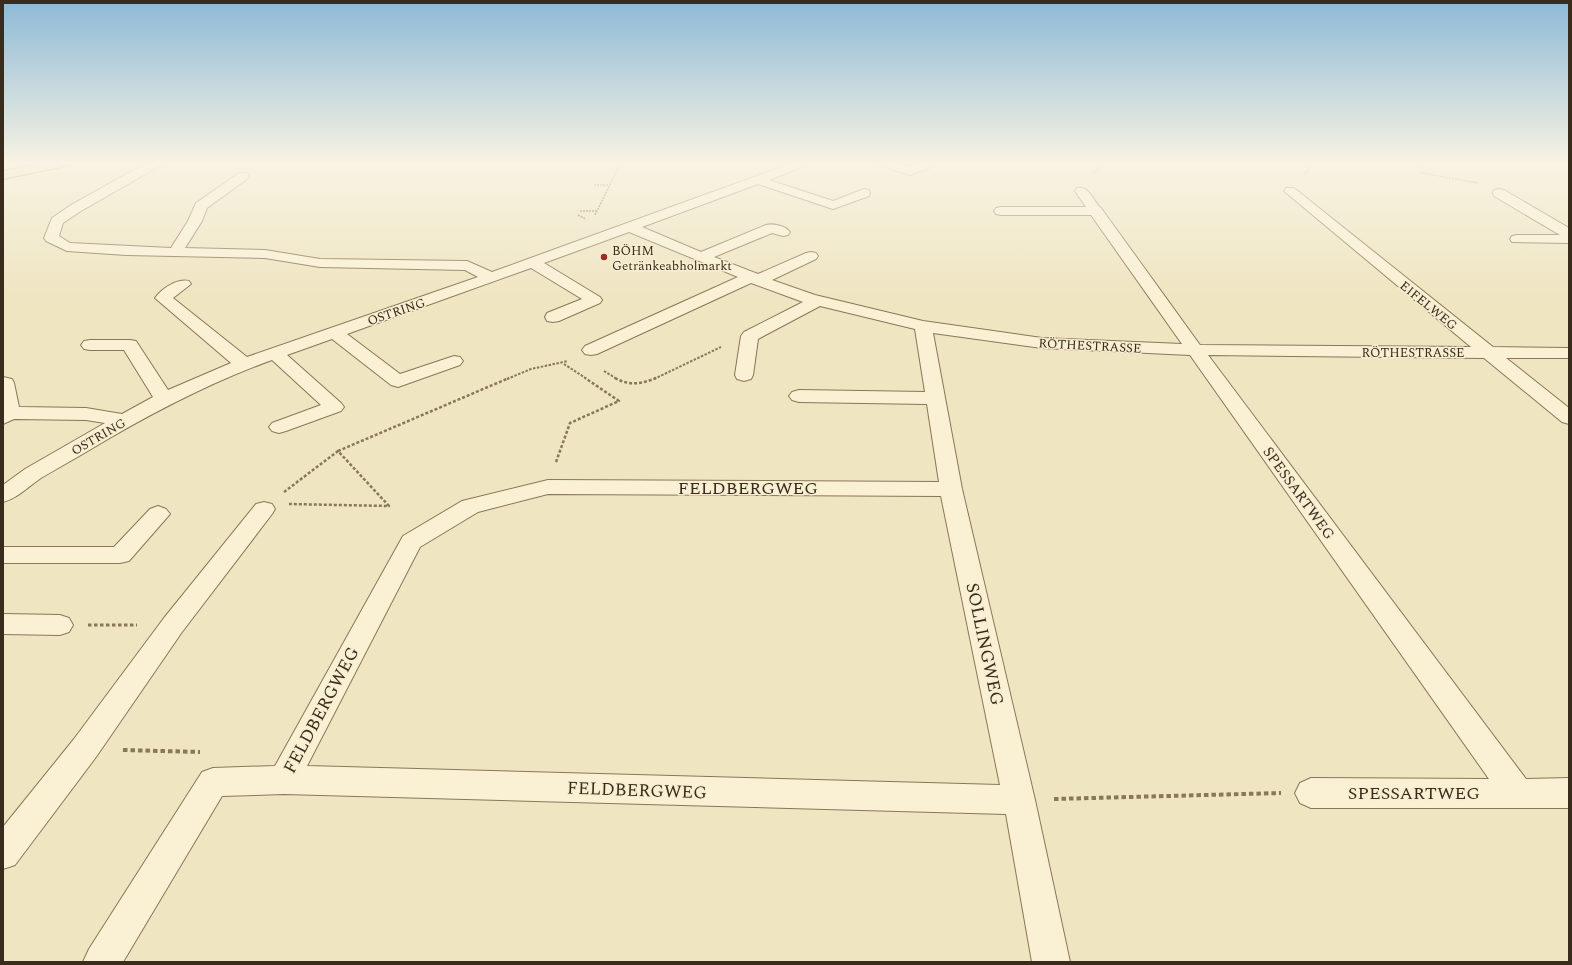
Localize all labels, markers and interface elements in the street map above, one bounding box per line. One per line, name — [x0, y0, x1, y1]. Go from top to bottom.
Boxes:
place label: BÖHM Getränkeabholmarkt — [612, 241, 732, 276]
marker: BÖHM Getränkeabholmarkt — [599, 252, 609, 262]
street label: EIFELWEG — [1395, 276, 1462, 335]
street label: OSTRING — [365, 293, 428, 331]
street label: RÖTHESTRASSE — [1038, 333, 1142, 359]
street label: RÖTHESTRASSE — [1361, 343, 1465, 363]
street label: OSTRING — [67, 413, 130, 461]
street label: SPESSARTWEG — [1257, 442, 1340, 545]
street label: FELDBERGWEG — [678, 475, 818, 502]
street label: SOLLINGWEG — [958, 580, 1011, 708]
street label: FELDBERGWEG — [277, 642, 366, 779]
street label: FELDBERGWEG — [566, 775, 708, 806]
street label: SPESSARTWEG — [1348, 780, 1480, 807]

